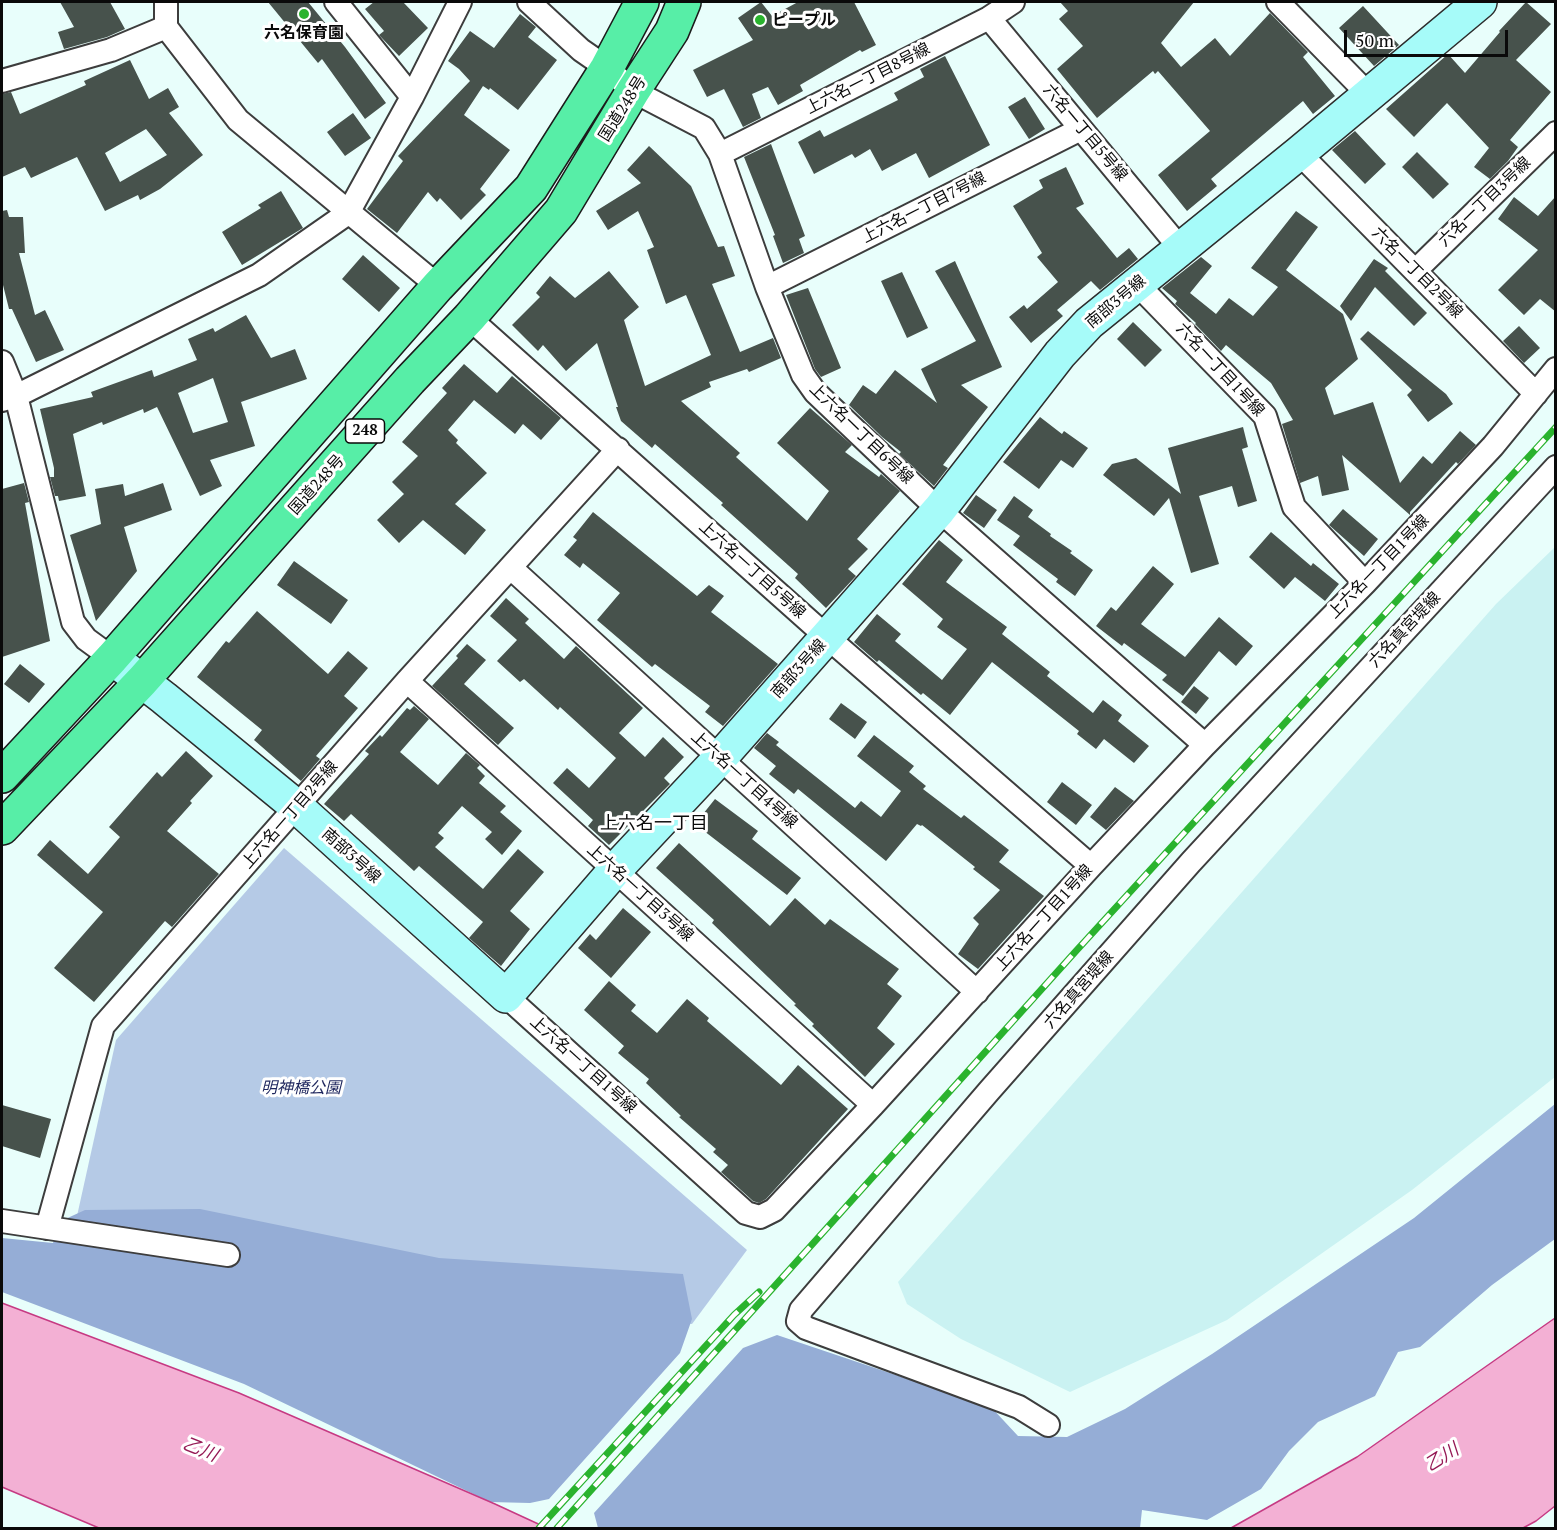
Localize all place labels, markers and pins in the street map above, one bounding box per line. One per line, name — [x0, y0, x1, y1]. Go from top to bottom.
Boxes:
marker: 六名保育園 — [297, 7, 311, 21]
place label: ピープル — [772, 10, 836, 30]
marker: ピープル — [753, 13, 767, 27]
place label: 六名保育園 — [264, 23, 344, 43]

